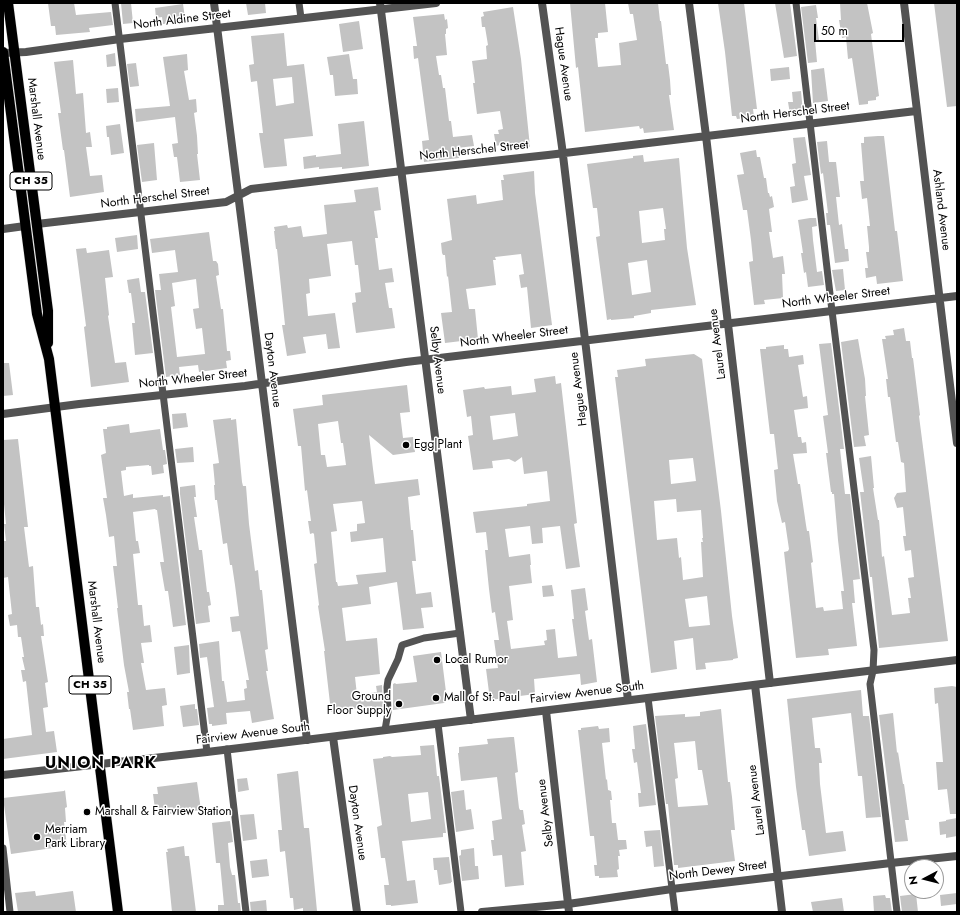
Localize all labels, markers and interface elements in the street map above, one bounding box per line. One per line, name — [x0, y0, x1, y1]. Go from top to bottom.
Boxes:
street label: North Aldine Street — [132, 7, 232, 33]
scale bar — [816, 16, 906, 42]
text: 50 m — [821, 22, 848, 40]
street label: Hague Avenue — [551, 26, 575, 102]
street label: Marshall Avenue — [24, 77, 48, 161]
street label: North Herschel Street — [740, 99, 850, 127]
street label: North Herschel Street — [419, 138, 529, 164]
street label: Ashland Avenue — [929, 169, 953, 251]
road number: CH 35 — [10, 172, 52, 190]
street label: North Herschel Street — [100, 184, 210, 212]
street label: North Wheeler Street — [781, 284, 891, 312]
street label: Laurel Avenue — [707, 308, 729, 380]
street label: North Wheeler Street — [459, 323, 569, 351]
street label: Selby Avenue — [426, 325, 448, 395]
street label: Dayton Avenue — [260, 331, 284, 409]
street label: Hague Avenue — [567, 351, 591, 427]
street label: North Wheeler Street — [138, 366, 248, 392]
place label: Egg|Plant — [414, 438, 462, 452]
marker: Egg|Plant — [401, 440, 411, 450]
street label: Marshall Avenue — [84, 580, 108, 664]
place label: Local Rumor — [445, 653, 508, 667]
marker: Local Rumor — [432, 655, 442, 665]
road number: CH 35 — [69, 676, 111, 694]
street label: Fairview Avenue South — [529, 679, 645, 707]
place label: Ground Floor Supply — [327, 690, 391, 718]
place label: Mall of St. Paul — [444, 691, 520, 705]
marker: Mall of St. Paul — [431, 693, 441, 703]
marker: Ground Floor Supply — [394, 699, 404, 709]
street label: Fairview Avenue South — [195, 720, 311, 748]
district label: UNION PARK — [45, 754, 157, 774]
street label: Laurel Avenue — [746, 764, 768, 836]
street label: Selby Avenue — [535, 778, 557, 848]
street label: Dayton Avenue — [345, 784, 369, 862]
place label: Marshall & Fairview Station — [95, 805, 232, 819]
marker: Marshall & Fairview Station — [82, 807, 92, 817]
place label: Merriam Park Library — [45, 823, 105, 851]
marker: Merriam Park Library — [32, 832, 42, 842]
street label: North Dewey Street — [668, 858, 768, 884]
north arrow — [904, 859, 944, 899]
text: N — [905, 875, 922, 886]

